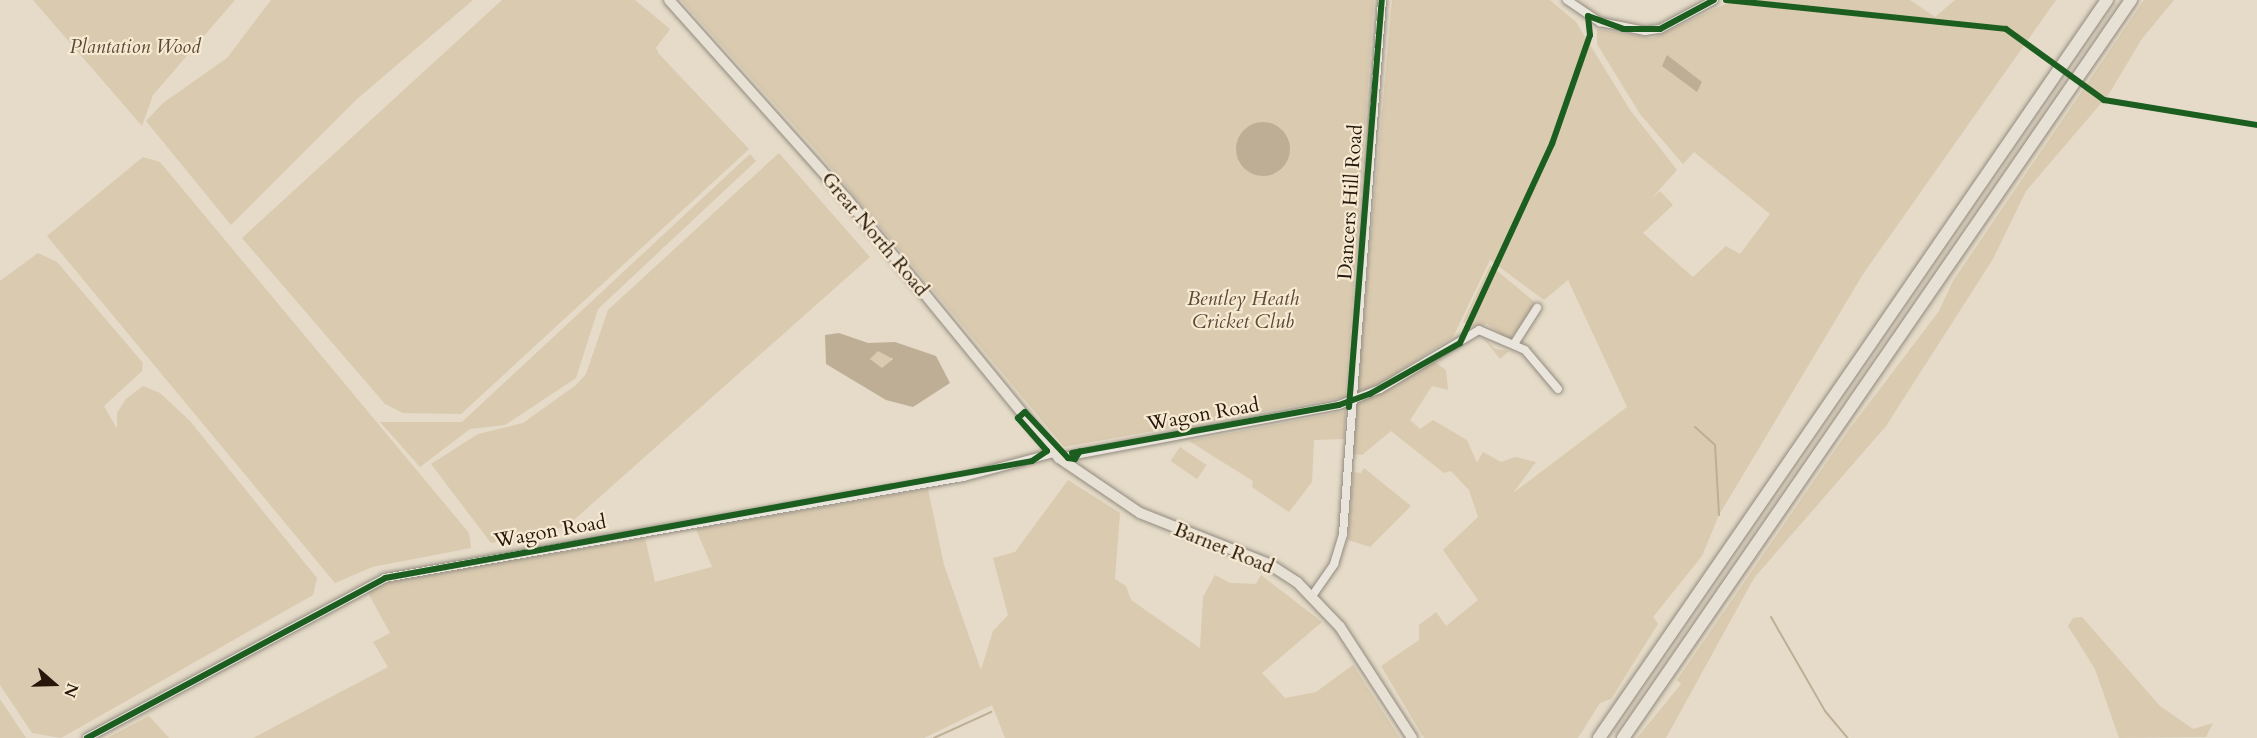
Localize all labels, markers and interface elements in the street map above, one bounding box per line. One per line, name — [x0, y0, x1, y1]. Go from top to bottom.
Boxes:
park label: Plantation Wood — [69, 34, 201, 58]
street label: Dancers Hill Road — [1333, 124, 1367, 280]
street label: Great North Road — [816, 167, 934, 301]
park label: Bentley Heath Cricket Club — [1187, 286, 1299, 333]
street label: Wagon Road — [1145, 392, 1261, 436]
street label: Wagon Road — [492, 509, 608, 553]
street label: Barnet Road — [1171, 517, 1277, 579]
north arrow — [24, 654, 84, 714]
text: N — [58, 680, 84, 700]

